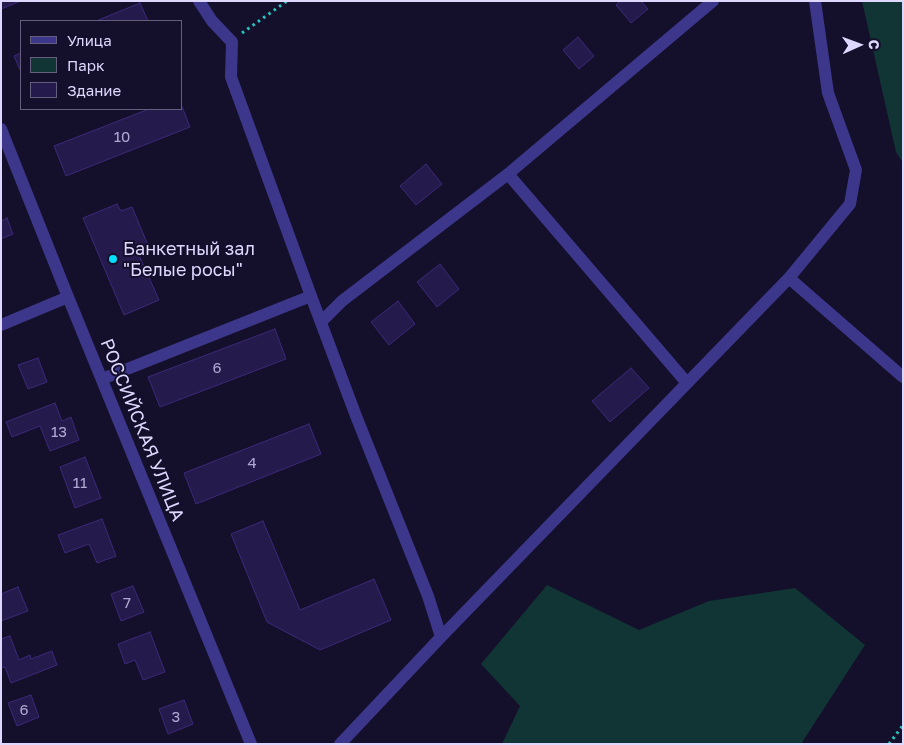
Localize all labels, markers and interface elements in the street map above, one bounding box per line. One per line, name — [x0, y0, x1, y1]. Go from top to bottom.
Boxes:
legend — [20, 20, 182, 110]
north arrow — [834, 20, 884, 70]
text: Улица — [67, 31, 112, 49]
text: С — [866, 39, 883, 50]
text: Парк — [67, 56, 105, 74]
text: Здание — [67, 81, 121, 99]
house number: 10 — [114, 128, 130, 146]
place label: Банкетный зал "Белые росы" — [123, 238, 255, 280]
marker: Банкетный зал "Белые росы" — [107, 253, 119, 265]
street label: РОССИЙСКАЯ УЛИЦА — [95, 336, 189, 524]
house number: 6 — [212, 359, 222, 377]
house number: 13 — [51, 423, 67, 441]
house number: 4 — [247, 454, 257, 472]
house number: 11 — [73, 474, 87, 492]
house number: 7 — [123, 594, 131, 612]
house number: 6 — [19, 701, 29, 719]
house number: 3 — [172, 708, 180, 726]

